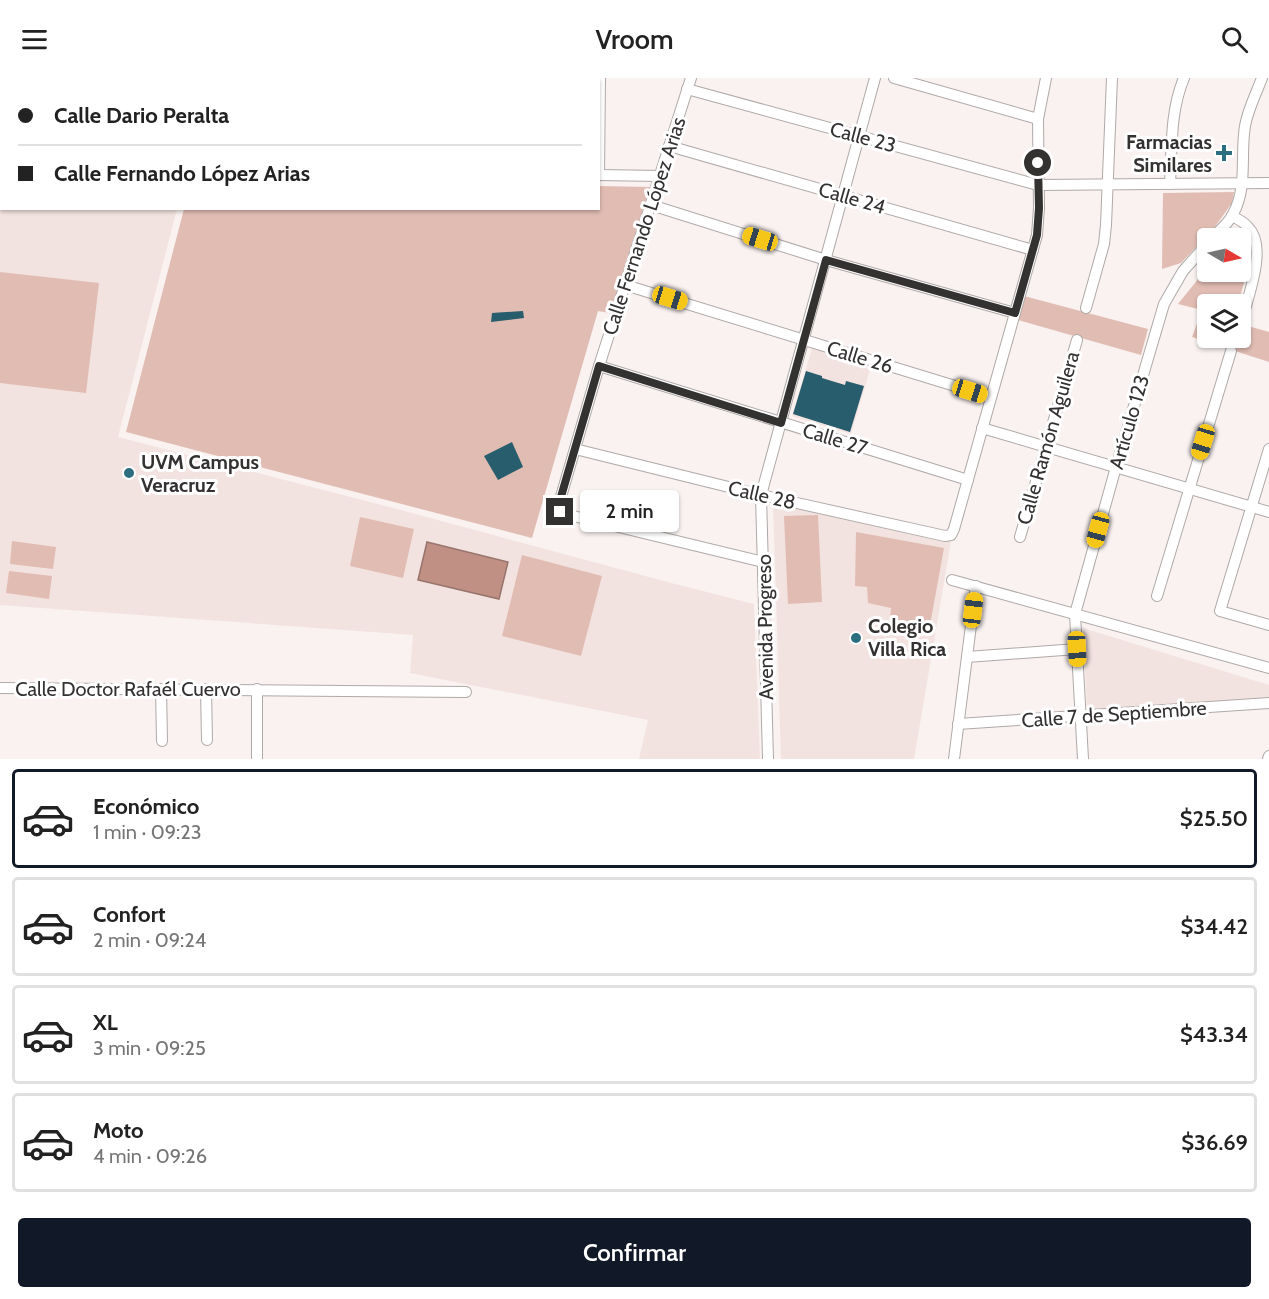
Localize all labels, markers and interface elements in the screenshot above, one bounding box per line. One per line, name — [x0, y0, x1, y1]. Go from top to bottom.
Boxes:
icon: menu — [18, 23, 51, 56]
text: Vroom — [595, 23, 674, 56]
icon: search — [1218, 23, 1251, 56]
text: Calle Dario Peralta — [54, 102, 229, 129]
street label: Calle Fernando López Arias — [597, 114, 691, 338]
street label: Calle 23 — [827, 117, 899, 157]
place label: Farmacias Similares — [1126, 130, 1212, 177]
marker: Farmacias Similares — [1217, 146, 1231, 160]
route start — [1024, 149, 1051, 176]
text: Calle Fernando López Arias — [54, 160, 310, 187]
street label: Calle 24 — [816, 177, 888, 219]
car — [740, 225, 780, 253]
north arrow — [1197, 228, 1251, 282]
map controls — [1197, 228, 1251, 348]
car — [650, 284, 690, 312]
button: layers — [1197, 294, 1251, 348]
street label: Calle 26 — [824, 336, 896, 378]
street label: Calle Ramón Aguilera — [1012, 348, 1084, 527]
street label: Artículo 123 — [1104, 372, 1154, 472]
car — [950, 377, 990, 405]
street label: Calle 27 — [800, 418, 870, 460]
car — [1189, 422, 1217, 462]
place label: UVM Campus Veracruz — [141, 450, 259, 497]
marker: UVM Campus Veracruz — [122, 466, 136, 480]
street label: Calle 28 — [726, 476, 798, 514]
callout: 2 min — [581, 491, 680, 533]
route end — [546, 498, 573, 525]
text: 2 min — [605, 499, 654, 523]
car — [1085, 510, 1111, 550]
street label: Avenida Progreso — [752, 554, 778, 700]
car — [962, 591, 984, 629]
place label: Colegio Villa Rica — [868, 614, 946, 661]
marker: Colegio Villa Rica — [849, 631, 863, 645]
car — [1067, 631, 1087, 667]
street label: Calle Doctor Rafaél Cuervo — [15, 677, 241, 701]
street label: Calle 7 de Septiembre — [1021, 696, 1207, 732]
icon: car — [21, 792, 75, 846]
text: Económico — [93, 793, 199, 820]
text: $25.50 — [1180, 805, 1248, 832]
text: 1 min · 09:23 — [93, 820, 202, 844]
icon: car — [21, 900, 75, 954]
text: Confort — [93, 901, 166, 928]
text: $34.42 — [1180, 913, 1248, 940]
text: 2 min · 09:24 — [93, 928, 206, 952]
icon: car — [21, 1008, 75, 1062]
text: XL — [93, 1009, 118, 1036]
text: $43.34 — [1180, 1021, 1248, 1048]
text: 3 min · 09:25 — [93, 1036, 206, 1060]
icon: car — [21, 1116, 75, 1170]
text: Moto — [93, 1117, 144, 1144]
text: $36.69 — [1181, 1129, 1248, 1156]
text: 4 min · 09:26 — [93, 1144, 207, 1168]
button: Confirmar — [18, 1218, 1251, 1287]

